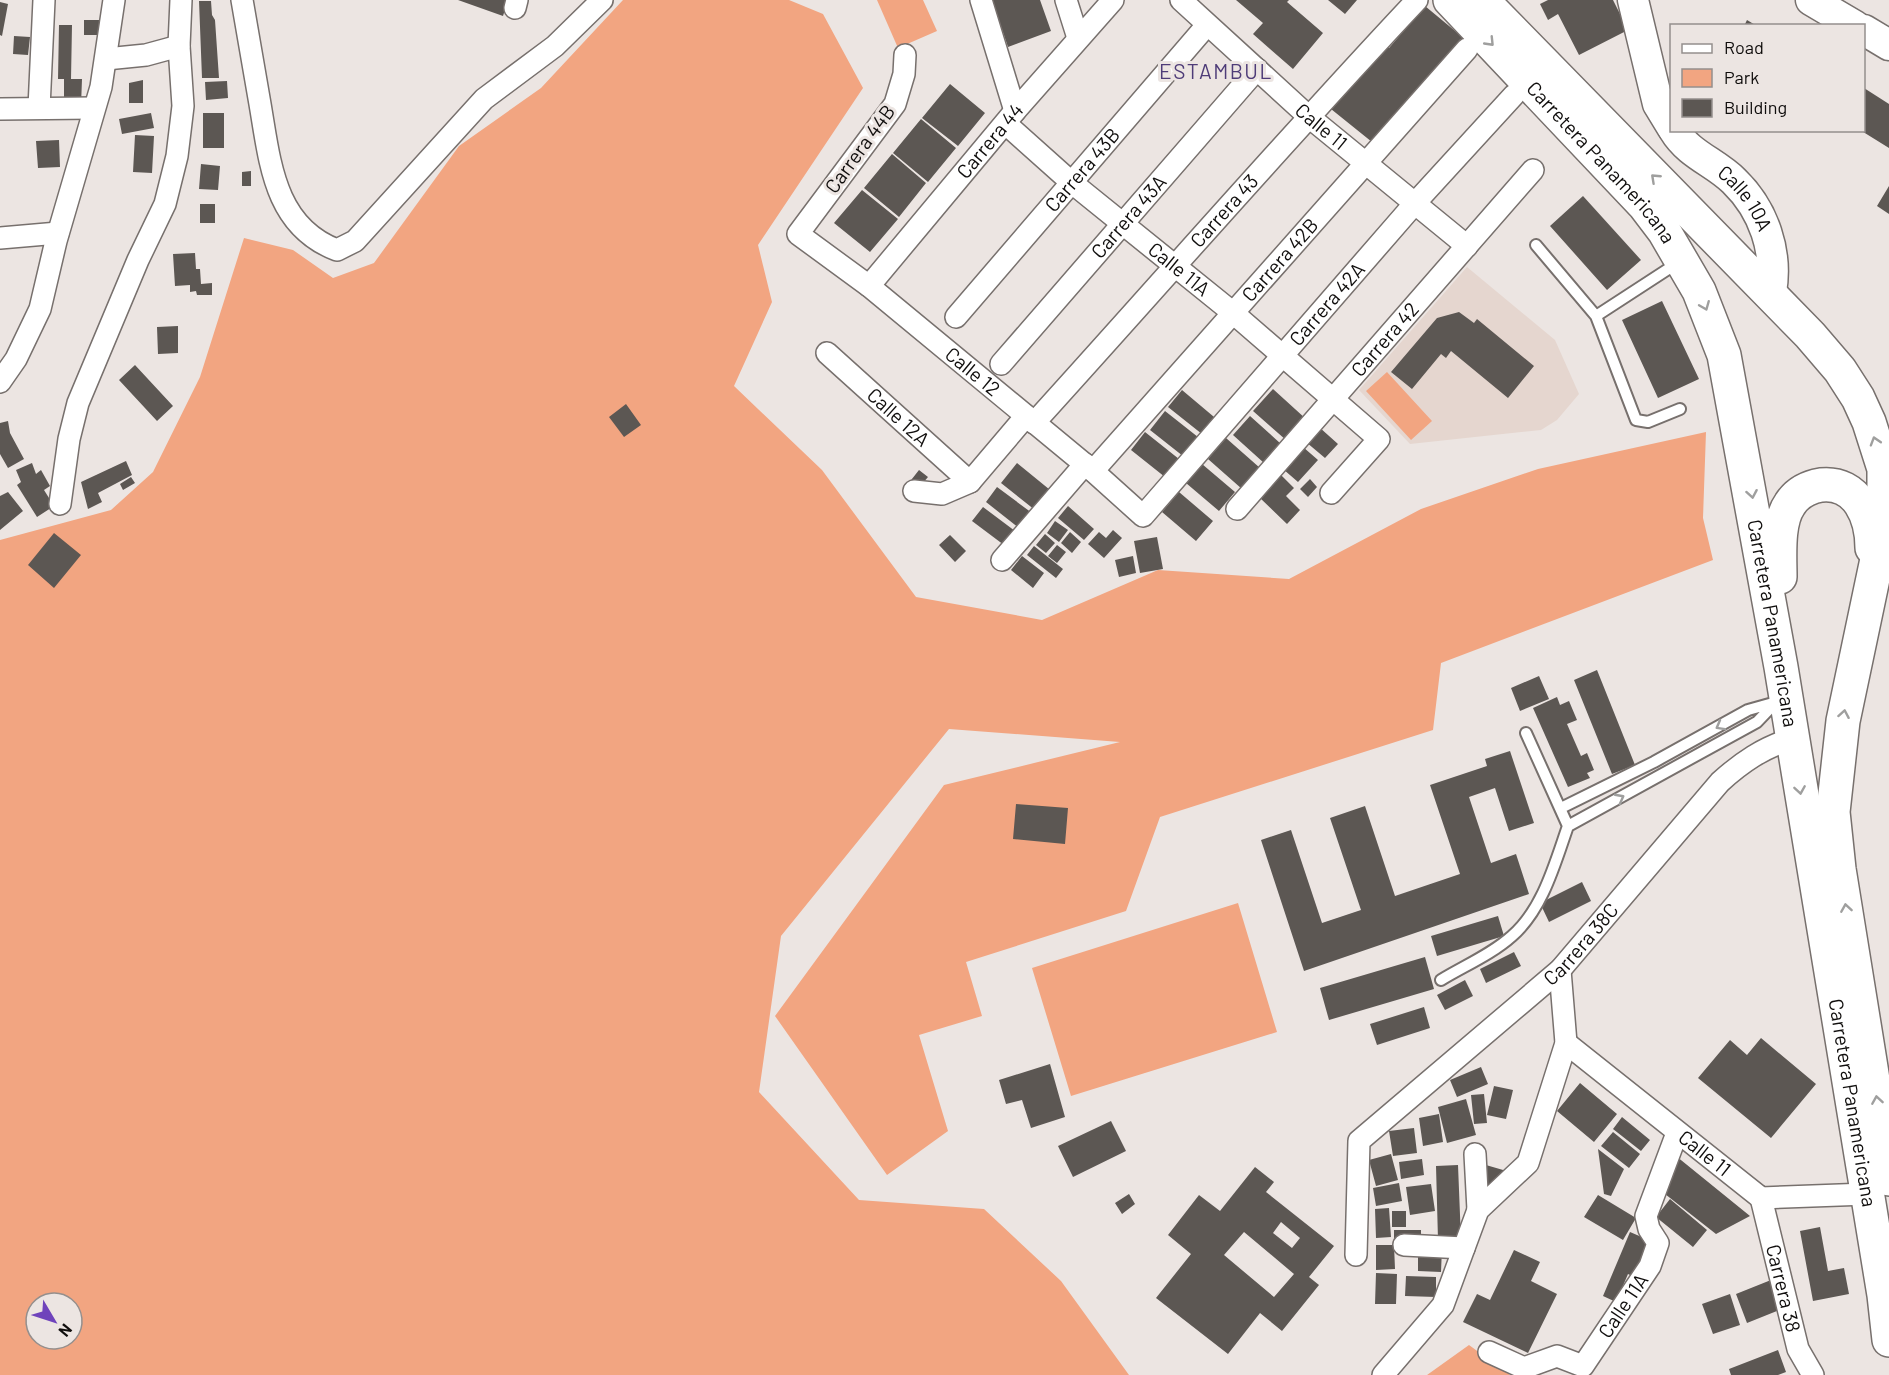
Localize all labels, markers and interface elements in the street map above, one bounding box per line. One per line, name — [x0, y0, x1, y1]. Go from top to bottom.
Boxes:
legend — [1670, 24, 1865, 132]
one-way arrow — [1483, 35, 1494, 46]
text: Road — [1724, 36, 1764, 58]
district label: ESTAMBUL — [1159, 58, 1273, 83]
text: Park — [1724, 66, 1759, 88]
street label: Carretera Panamericana — [1522, 76, 1681, 247]
text: Building — [1724, 96, 1787, 118]
street label: Carrera 44 — [951, 97, 1028, 183]
street label: Calle 11 — [1291, 98, 1353, 154]
street label: Carrera 44B — [819, 100, 899, 197]
street label: Carrera 43B — [1039, 122, 1124, 216]
street label: Calle 10A — [1714, 159, 1778, 234]
street label: Carrera 43 — [1185, 169, 1263, 252]
street label: Carrera 43A — [1085, 170, 1171, 263]
one-way arrow — [1652, 175, 1663, 186]
street label: Carrera 42B — [1236, 213, 1322, 306]
street label: Calle 11A — [1144, 236, 1215, 301]
street label: Carrera 42A — [1284, 257, 1369, 350]
street label: Carrera 42 — [1345, 297, 1423, 381]
one-way arrow — [1698, 299, 1710, 310]
street label: Calle 12 — [941, 341, 1006, 400]
street label: Calle 12A — [863, 382, 935, 451]
one-way arrow — [1870, 436, 1882, 447]
one-way arrow — [1745, 490, 1757, 499]
street label: Carretera Panamericana — [1743, 517, 1804, 729]
one-way arrow — [1837, 710, 1850, 720]
one-way arrow — [1716, 719, 1726, 730]
one-way arrow — [1793, 786, 1805, 795]
one-way arrow — [1614, 794, 1624, 805]
street label: Carrera 38C — [1538, 898, 1623, 990]
one-way arrow — [1840, 903, 1852, 912]
street label: Carretera Panamericana — [1825, 997, 1882, 1208]
one-way arrow — [1871, 1096, 1883, 1105]
street label: Calle 11 — [1674, 1124, 1736, 1180]
street label: Carrera 38 — [1762, 1242, 1806, 1334]
street label: Calle 11A — [1592, 1268, 1653, 1342]
north arrow — [24, 1291, 84, 1351]
text: N — [55, 1321, 77, 1341]

